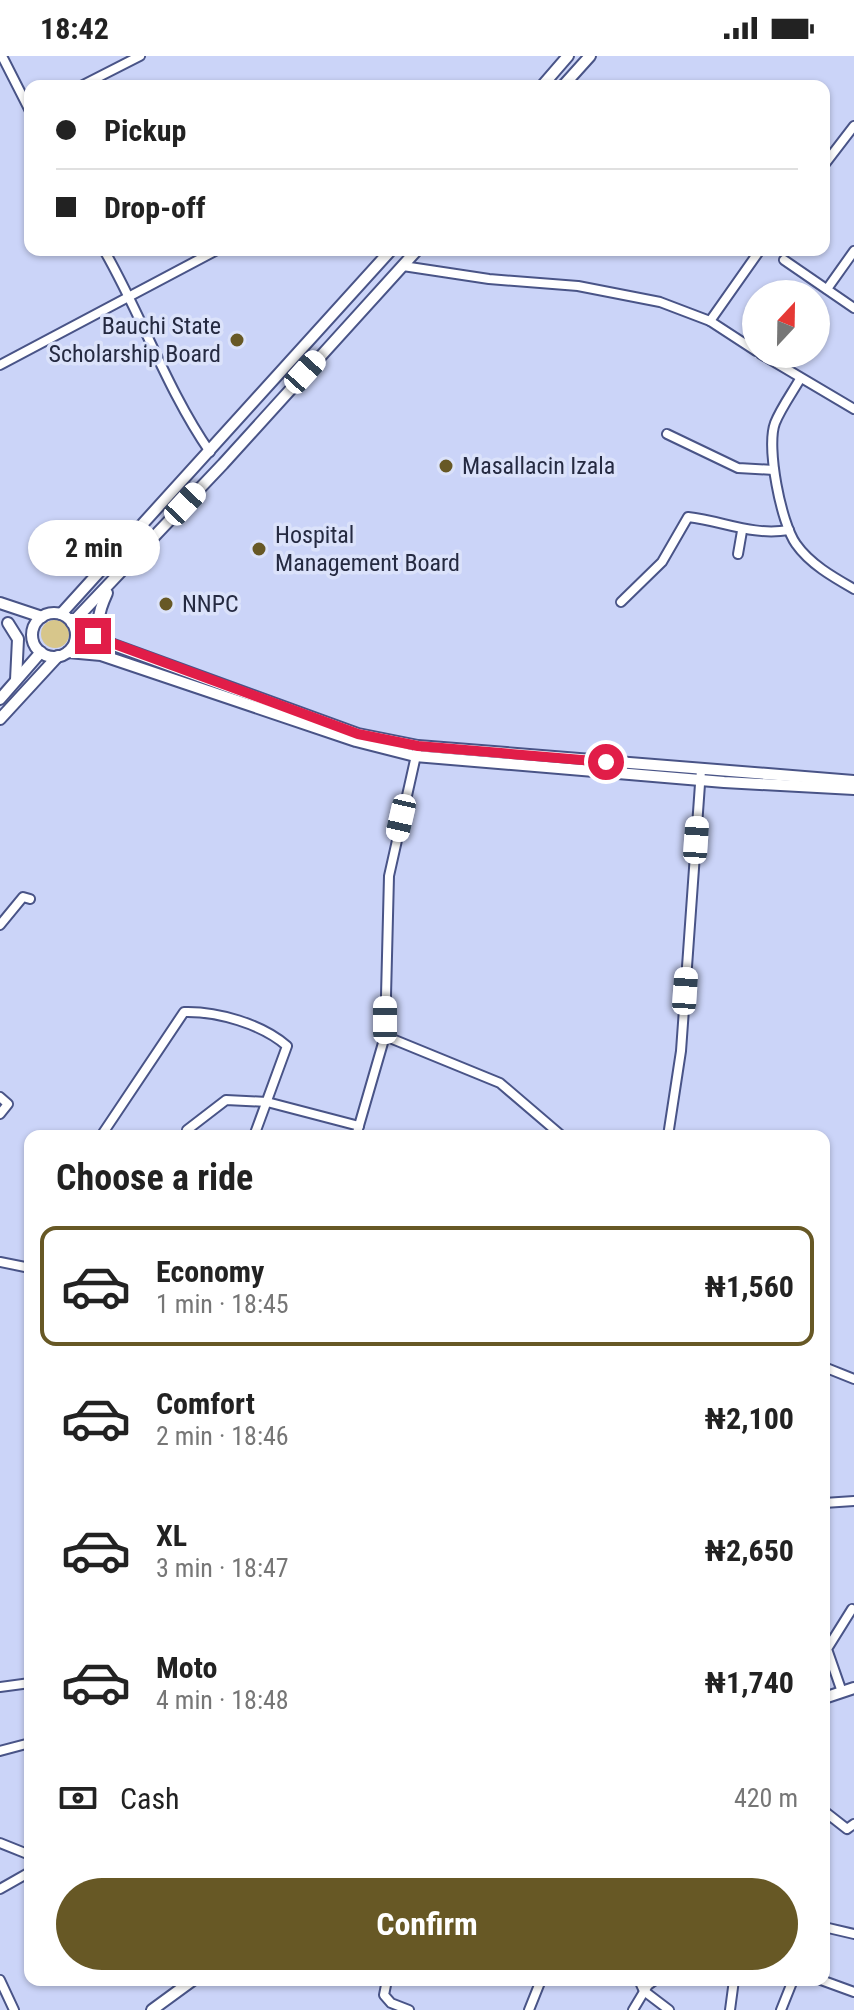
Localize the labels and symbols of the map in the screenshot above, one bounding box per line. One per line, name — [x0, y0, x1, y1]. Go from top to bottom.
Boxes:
north arrow — [742, 280, 830, 368]
place label: Bauchi State Scholarship Board — [48, 312, 221, 368]
marker: Bauchi State Scholarship Board — [228, 331, 246, 349]
car — [280, 346, 330, 398]
place label: Masallacin Izala — [462, 452, 615, 480]
marker: Masallacin Izala — [437, 457, 455, 475]
car — [160, 478, 210, 530]
callout: 2 min — [27, 520, 159, 576]
place label: Hospital Management Board — [275, 521, 460, 577]
marker: Hospital Management Board — [250, 540, 268, 558]
place label: NNPC — [182, 590, 239, 618]
marker: NNPC — [157, 595, 175, 613]
route end — [75, 618, 111, 654]
route start — [588, 744, 624, 780]
car — [384, 792, 418, 844]
car — [682, 815, 710, 865]
car — [671, 966, 699, 1016]
car — [373, 996, 397, 1044]

